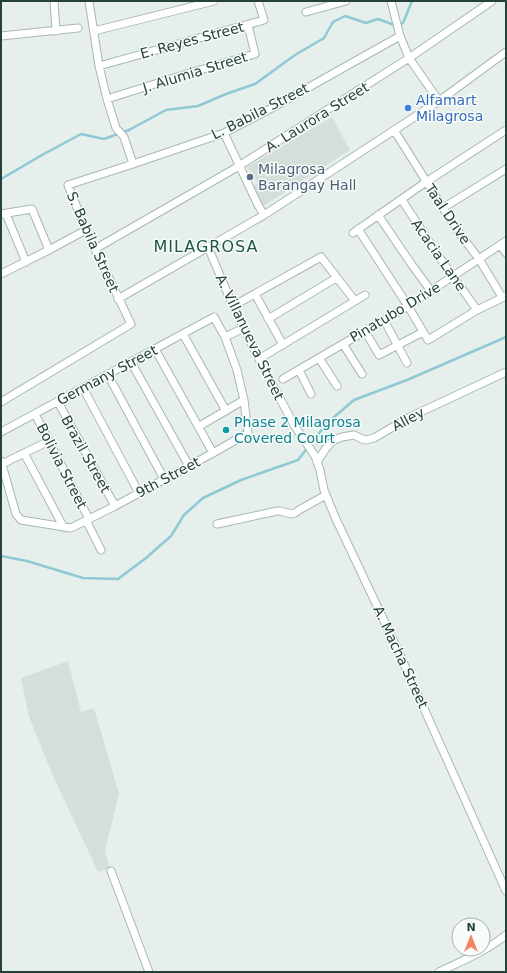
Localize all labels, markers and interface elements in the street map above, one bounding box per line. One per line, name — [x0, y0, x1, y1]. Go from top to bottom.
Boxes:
street label: E. Reyes Street — [138, 18, 246, 62]
street label: J. Alumia Street — [140, 48, 250, 96]
street label: A. Laurora Street — [262, 78, 372, 155]
street label: L. Babila Street — [209, 79, 312, 142]
place label: Alfamart Milagrosa — [416, 92, 483, 124]
marker: Alfamart Milagrosa — [403, 103, 413, 113]
place label: Milagrosa Barangay Hall — [258, 161, 356, 193]
marker: Milagrosa Barangay Hall — [245, 172, 255, 182]
street label: Taal Drive — [421, 180, 474, 247]
street label: S. Babila Street — [64, 189, 123, 295]
street label: Acacia Lane — [408, 216, 470, 294]
district label: MILAGROSA — [154, 237, 258, 256]
street label: A. Villanueva Street — [213, 271, 288, 403]
street label: Pinatubo Drive — [347, 279, 443, 345]
street label: Germany Street — [54, 342, 160, 408]
street label: Alley — [389, 404, 427, 434]
street label: Brazil Street — [58, 412, 114, 496]
place label: Phase 2 Milagrosa Covered Court — [234, 414, 361, 446]
street label: Bolivia Street — [34, 421, 91, 512]
marker: Phase 2 Milagrosa Covered Court — [221, 425, 231, 435]
street label: 9th Street — [133, 453, 203, 501]
street label: A. Macha Street — [370, 603, 432, 711]
north arrow — [451, 917, 491, 957]
text: N — [466, 921, 476, 934]

